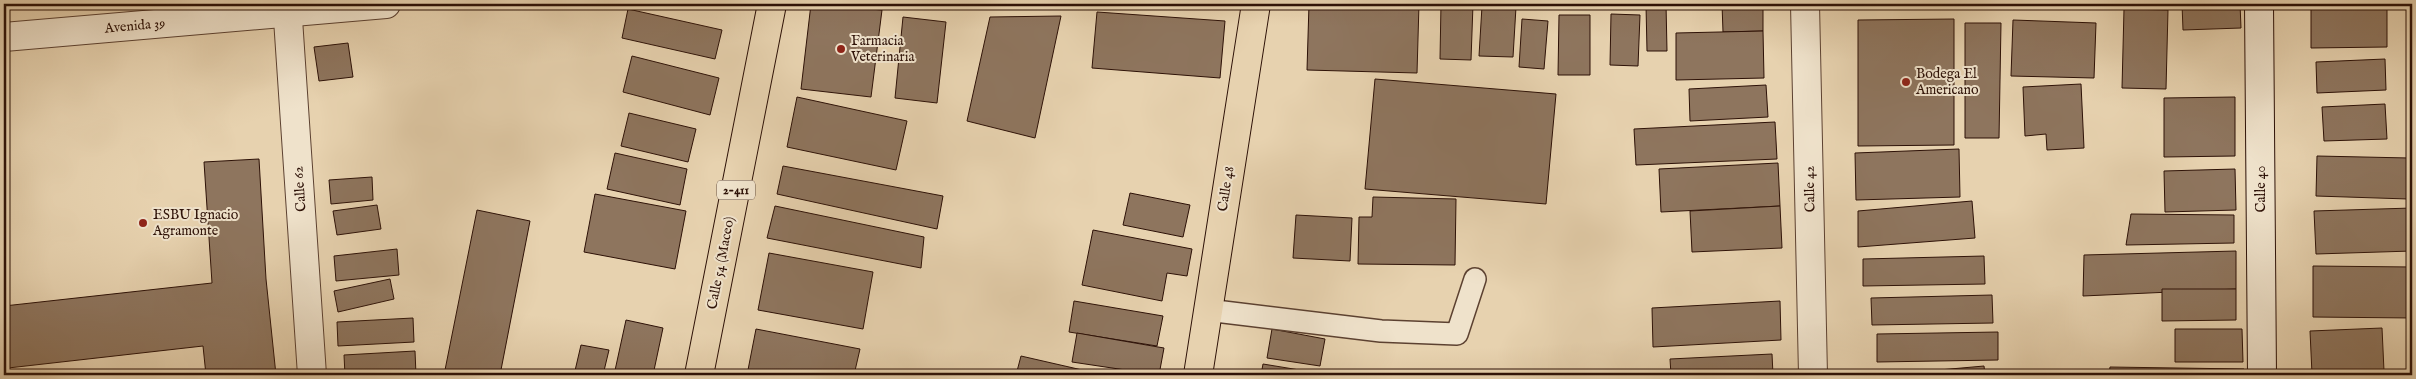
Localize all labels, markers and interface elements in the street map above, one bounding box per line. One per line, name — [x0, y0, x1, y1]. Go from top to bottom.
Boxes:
street label: Avenida 39 — [103, 14, 166, 38]
place label: Farmacia Veterinaria — [850, 32, 915, 66]
marker: Farmacia Veterinaria — [835, 43, 847, 55]
place label: Bodega El Americano — [1915, 65, 1979, 99]
marker: Bodega El Americano — [1900, 76, 1912, 88]
street label: Calle 62 — [289, 165, 311, 212]
street label: Calle 48 — [1214, 165, 1238, 213]
street label: Calle 42 — [1801, 165, 1819, 212]
street label: Calle 40 — [2252, 165, 2270, 212]
road number: 2-411 — [717, 180, 755, 200]
place label: ESBU Ignacio Agramonte — [152, 206, 239, 240]
street label: Calle 54 (Maceo) — [703, 215, 739, 311]
marker: ESBU Ignacio Agramonte — [137, 217, 149, 229]

